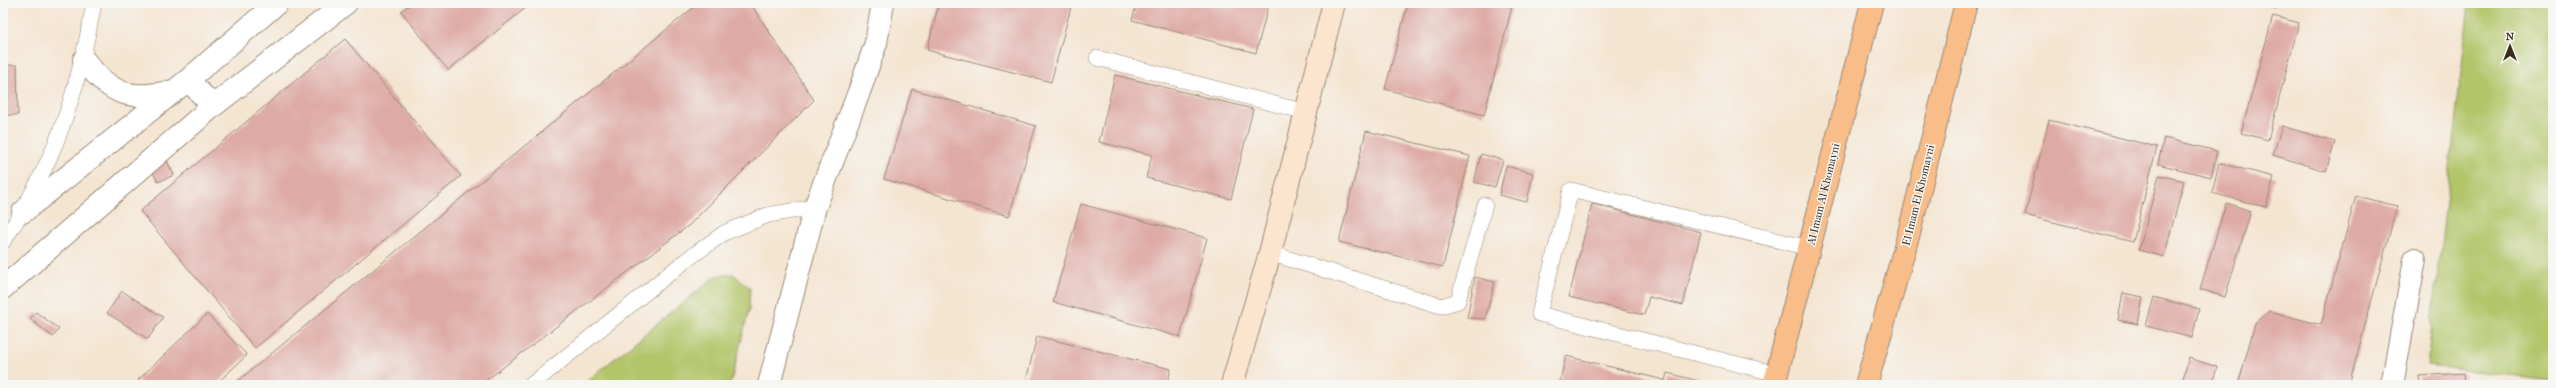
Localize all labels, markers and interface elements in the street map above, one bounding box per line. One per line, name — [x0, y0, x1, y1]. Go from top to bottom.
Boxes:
north arrow — [2490, 26, 2530, 66]
text: N — [2506, 30, 2515, 43]
street label: Al Imam Al Khomayni — [1804, 141, 1843, 247]
street label: El Imam El Khomayni — [1900, 143, 1937, 247]

